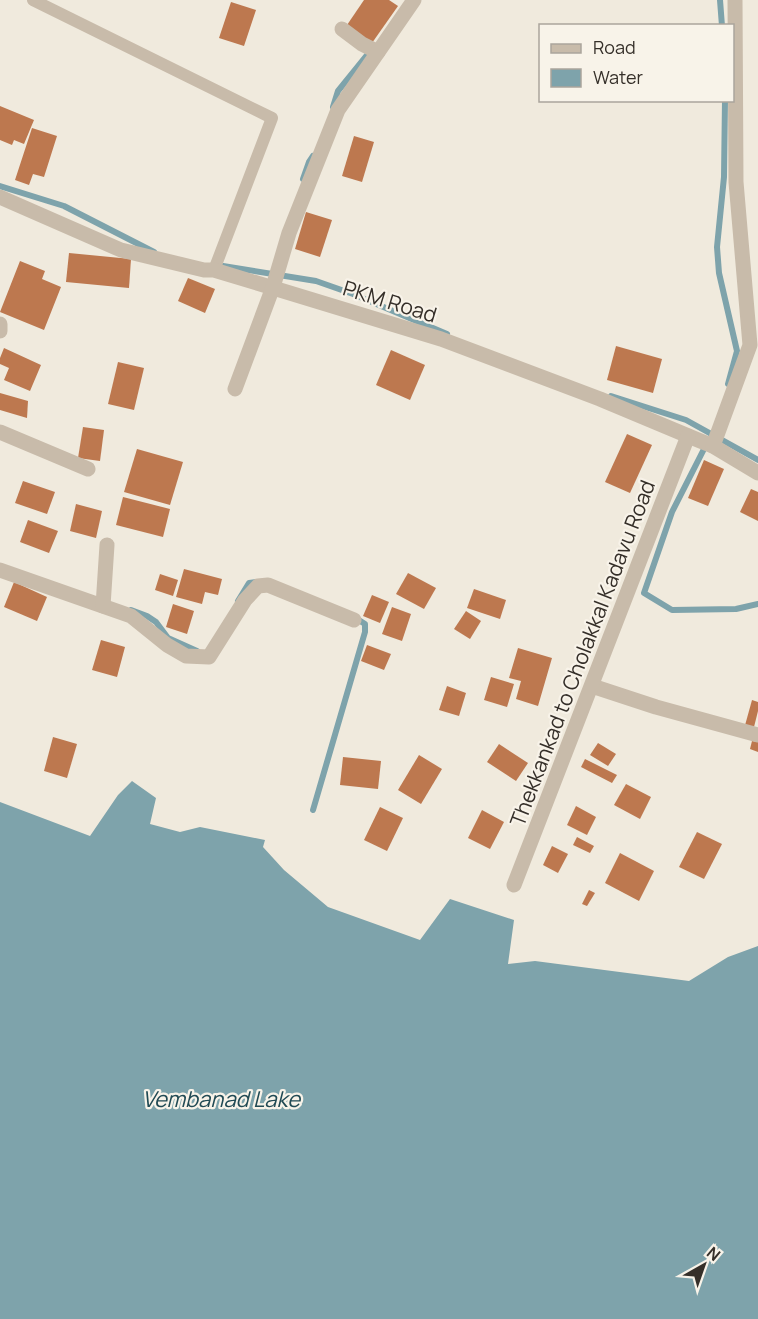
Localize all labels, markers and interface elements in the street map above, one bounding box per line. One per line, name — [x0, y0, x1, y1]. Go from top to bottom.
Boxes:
legend — [539, 24, 734, 102]
text: Road — [593, 35, 636, 59]
text: Water — [593, 65, 643, 89]
street label: PKM Road — [340, 273, 440, 329]
street label: Thekkankad to Cholakkal Kadavu Road — [503, 476, 661, 830]
water label: Vembanad Lake — [142, 1084, 301, 1114]
north arrow — [674, 1235, 734, 1295]
text: N — [702, 1241, 725, 1266]

